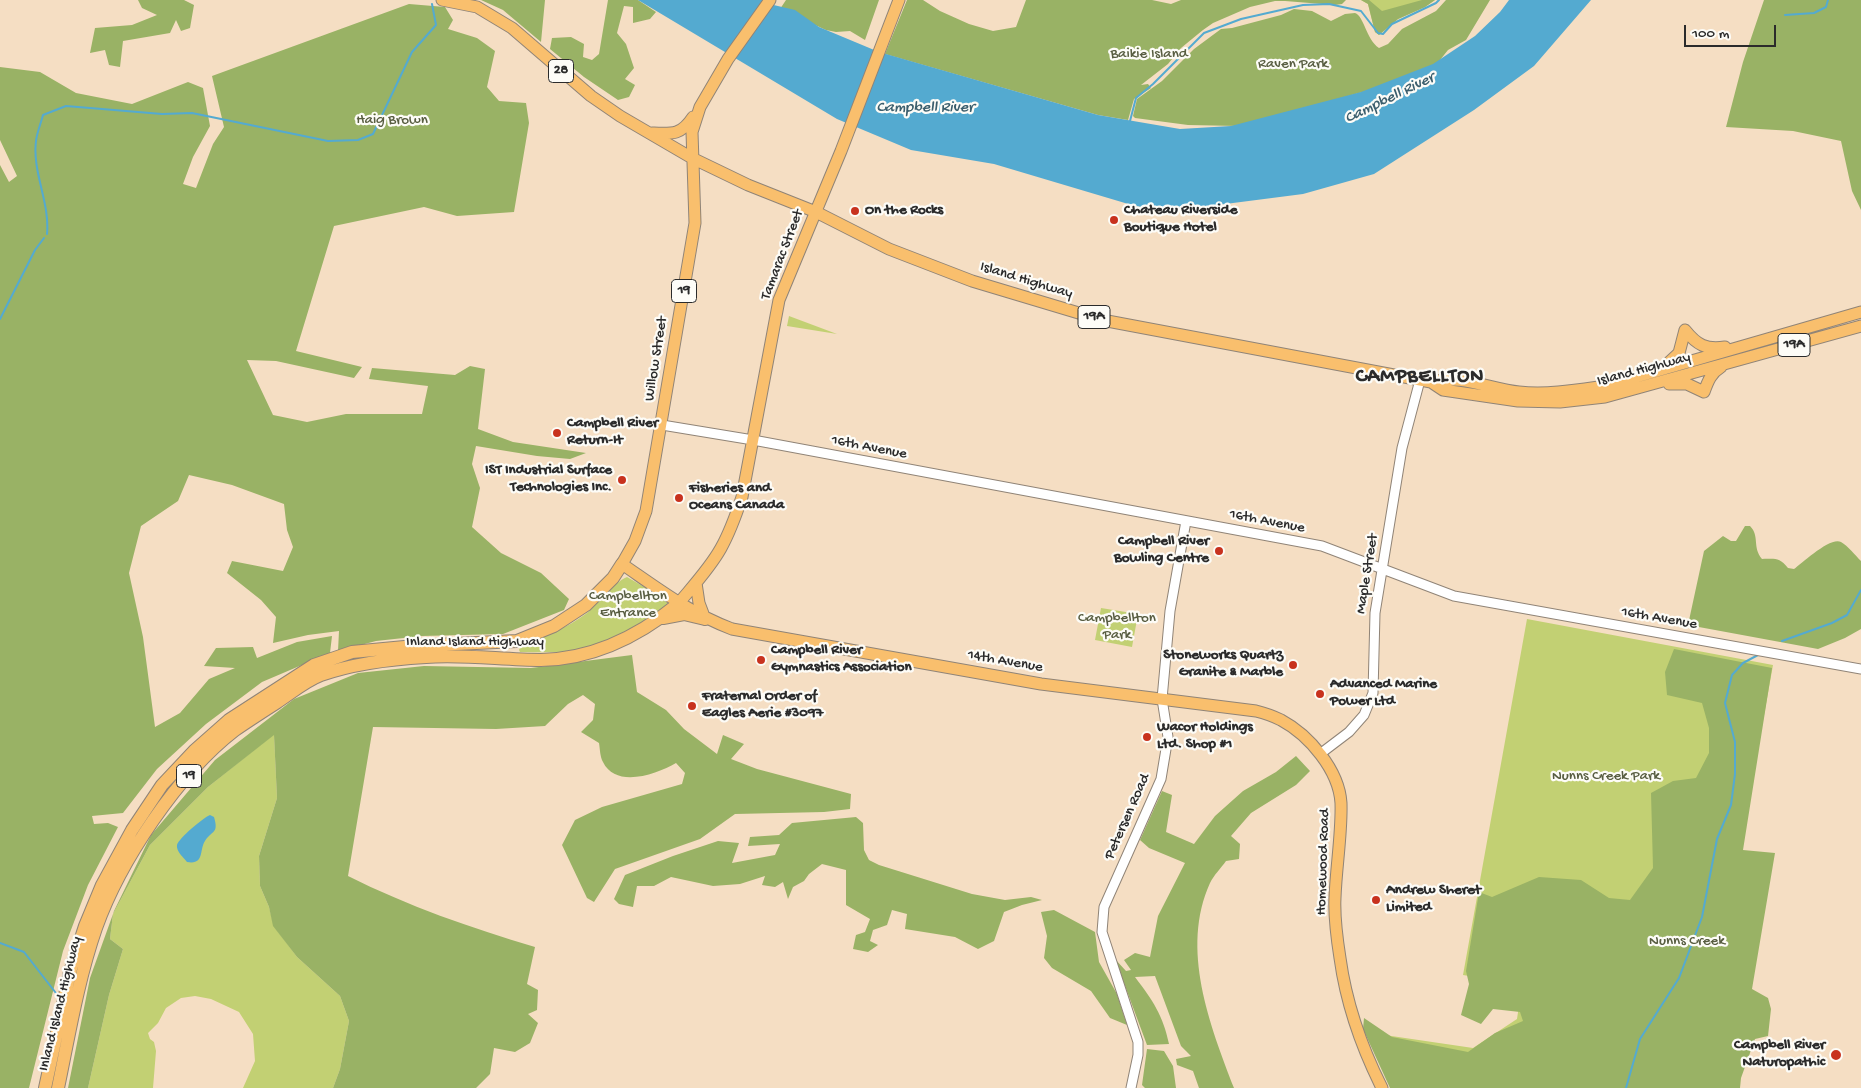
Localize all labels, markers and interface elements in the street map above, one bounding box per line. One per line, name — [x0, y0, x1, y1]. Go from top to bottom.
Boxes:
scale bar — [1686, 15, 1778, 47]
text: 100 m — [1692, 25, 1729, 43]
park label: Baikie Island — [1110, 46, 1188, 64]
park label: Raven Park — [1258, 56, 1328, 74]
road number: 28 — [548, 59, 574, 82]
water label: Campbell River — [1342, 69, 1438, 129]
water label: Campbell River — [876, 99, 974, 119]
park label: Haig Brown — [356, 112, 428, 130]
place label: On the Rocks — [865, 202, 943, 220]
place label: Chateau Riverside Boutique Hotel — [1124, 202, 1237, 237]
marker: On the Rocks — [849, 205, 861, 217]
street label: Tamarac Street — [758, 207, 808, 303]
marker: Chateau Riverside Boutique Hotel — [1108, 214, 1120, 226]
street label: Island Highway — [977, 258, 1075, 304]
road number: 19 — [672, 280, 696, 302]
road number: 19A — [1078, 306, 1110, 328]
street label: Willow Street — [641, 315, 673, 403]
road number: 19A — [1778, 334, 1810, 356]
street label: Island Highway — [1595, 349, 1693, 391]
district label: CAMPBELLTON — [1354, 366, 1486, 390]
place label: Campbell River Return-It — [567, 415, 658, 450]
marker: Campbell River Return-It — [551, 427, 563, 439]
street label: 16th Avenue — [830, 432, 908, 464]
place label: IST Industrial Surface Technologies Inc. — [485, 462, 612, 497]
marker: IST Industrial Surface Technologies Inc. — [616, 474, 628, 486]
place label: Fisheries and Oceans Canada — [689, 480, 784, 515]
marker: Fisheries and Oceans Canada — [673, 492, 685, 504]
street label: 16th Avenue — [1228, 506, 1306, 538]
place label: Campbell River Bowling Centre — [1114, 533, 1209, 568]
street label: Maple Street — [1353, 533, 1383, 615]
marker: Campbell River Bowling Centre — [1213, 545, 1225, 557]
park label: Campbellton Entrance — [589, 588, 667, 623]
street label: 16th Avenue — [1620, 603, 1698, 635]
park label: Campbellton Park — [1078, 610, 1156, 645]
street label: Inland Island Highway — [406, 634, 544, 652]
place label: Campbell River Gymnastics Association — [771, 642, 912, 677]
street label: 14th Avenue — [966, 647, 1044, 677]
place label: Stoneworks Quartz Granite & Marble — [1163, 647, 1283, 682]
marker: Campbell River Gymnastics Association — [755, 654, 767, 666]
marker: Stoneworks Quartz Granite & Marble — [1287, 659, 1299, 671]
place label: Advanced Marine Power Ltd — [1330, 676, 1437, 711]
place label: Fraternal Order of Eagles Aerie #3097 — [702, 688, 823, 723]
marker: Advanced Marine Power Ltd — [1314, 688, 1326, 700]
marker: Fraternal Order of Eagles Aerie #3097 — [686, 700, 698, 712]
place label: Wacor Holdings Ltd. Shop #1 — [1157, 719, 1253, 754]
marker: Wacor Holdings Ltd. Shop #1 — [1141, 731, 1153, 743]
road number: 19 — [176, 764, 202, 788]
park label: Nunns Creek Park — [1552, 768, 1660, 786]
street label: Petersen Road — [1101, 771, 1155, 863]
street label: Homewood Road — [1313, 808, 1335, 916]
place label: Andrew Sheret Limited — [1386, 882, 1481, 917]
marker: Andrew Sheret Limited — [1370, 894, 1382, 906]
park label: Nunns Creek — [1649, 933, 1725, 951]
street label: Inland Island Highway — [36, 935, 86, 1073]
place label: Campbell River Naturopathic — [1734, 1037, 1825, 1072]
marker: Campbell River Naturopathic — [1829, 1048, 1843, 1062]

